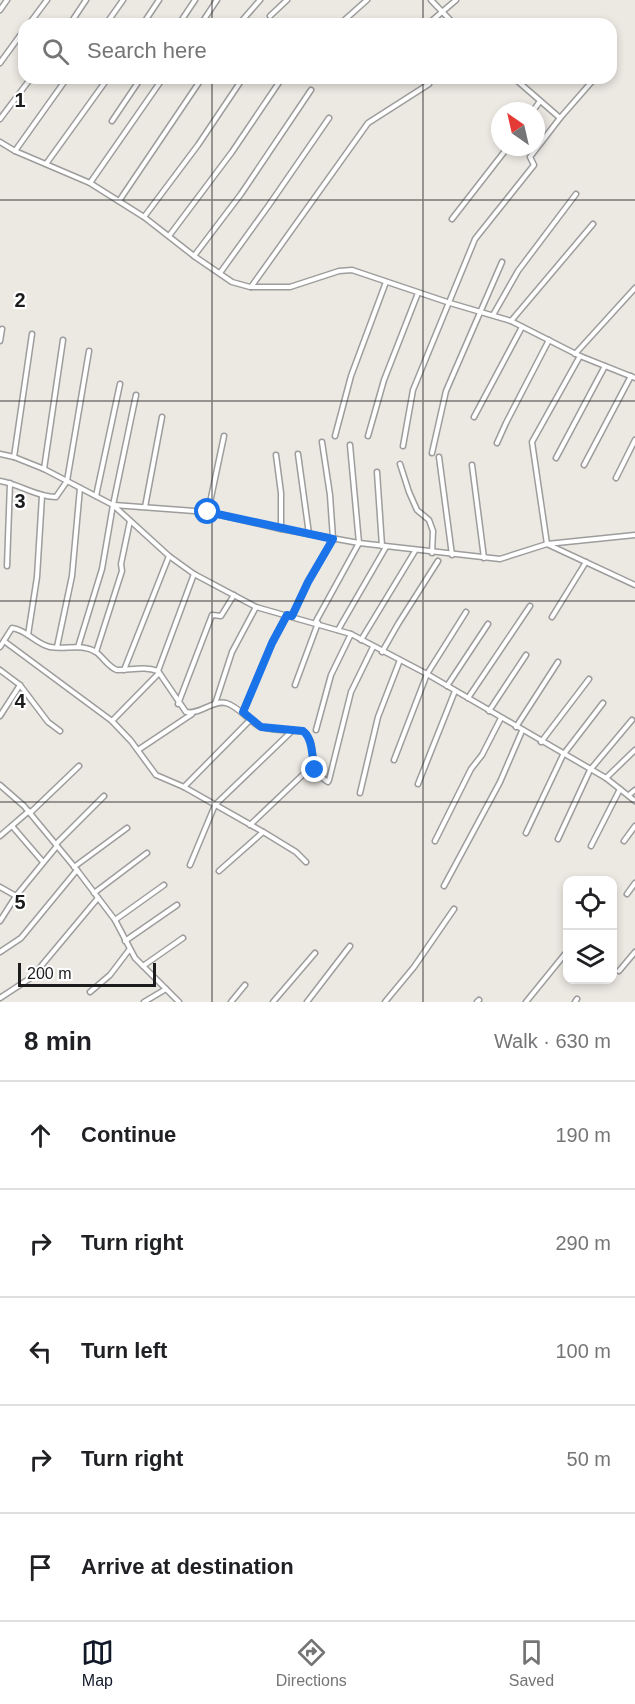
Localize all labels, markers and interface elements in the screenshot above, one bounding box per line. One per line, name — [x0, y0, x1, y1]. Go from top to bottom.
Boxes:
search box — [18, 18, 617, 84]
icon: search — [39, 35, 72, 68]
text: Search here — [87, 38, 207, 63]
text: 1 — [14, 89, 26, 111]
north arrow — [491, 102, 545, 156]
text: 2 — [14, 289, 26, 311]
text: 3 — [14, 490, 26, 512]
route start — [194, 498, 220, 524]
text: 4 — [14, 690, 26, 712]
route end — [301, 756, 327, 782]
map controls — [563, 876, 617, 984]
button: locate — [563, 876, 617, 930]
text: 5 — [14, 891, 26, 913]
button: layers — [563, 930, 617, 984]
scale bar — [18, 960, 156, 988]
text: 200 m — [27, 965, 71, 982]
text: 8 min — [24, 1026, 92, 1056]
text: Walk · 630 m — [494, 1030, 611, 1052]
icon: ahead — [24, 1119, 57, 1152]
text: Continue — [81, 1122, 176, 1147]
text: 190 m — [555, 1124, 611, 1146]
icon: right — [24, 1227, 57, 1260]
text: Turn right — [81, 1230, 183, 1255]
text: 290 m — [555, 1232, 611, 1254]
icon: left — [24, 1335, 57, 1368]
text: Turn left — [81, 1338, 167, 1363]
text: 100 m — [555, 1340, 611, 1362]
icon: right — [24, 1443, 57, 1476]
text: Turn right — [81, 1446, 183, 1471]
text: 50 m — [567, 1448, 611, 1470]
icon: arrive — [24, 1551, 57, 1584]
text: Arrive at destination — [81, 1554, 294, 1579]
tab: Map — [81, 1636, 114, 1690]
tab: Directions — [276, 1636, 347, 1690]
tab: Saved — [509, 1636, 554, 1690]

